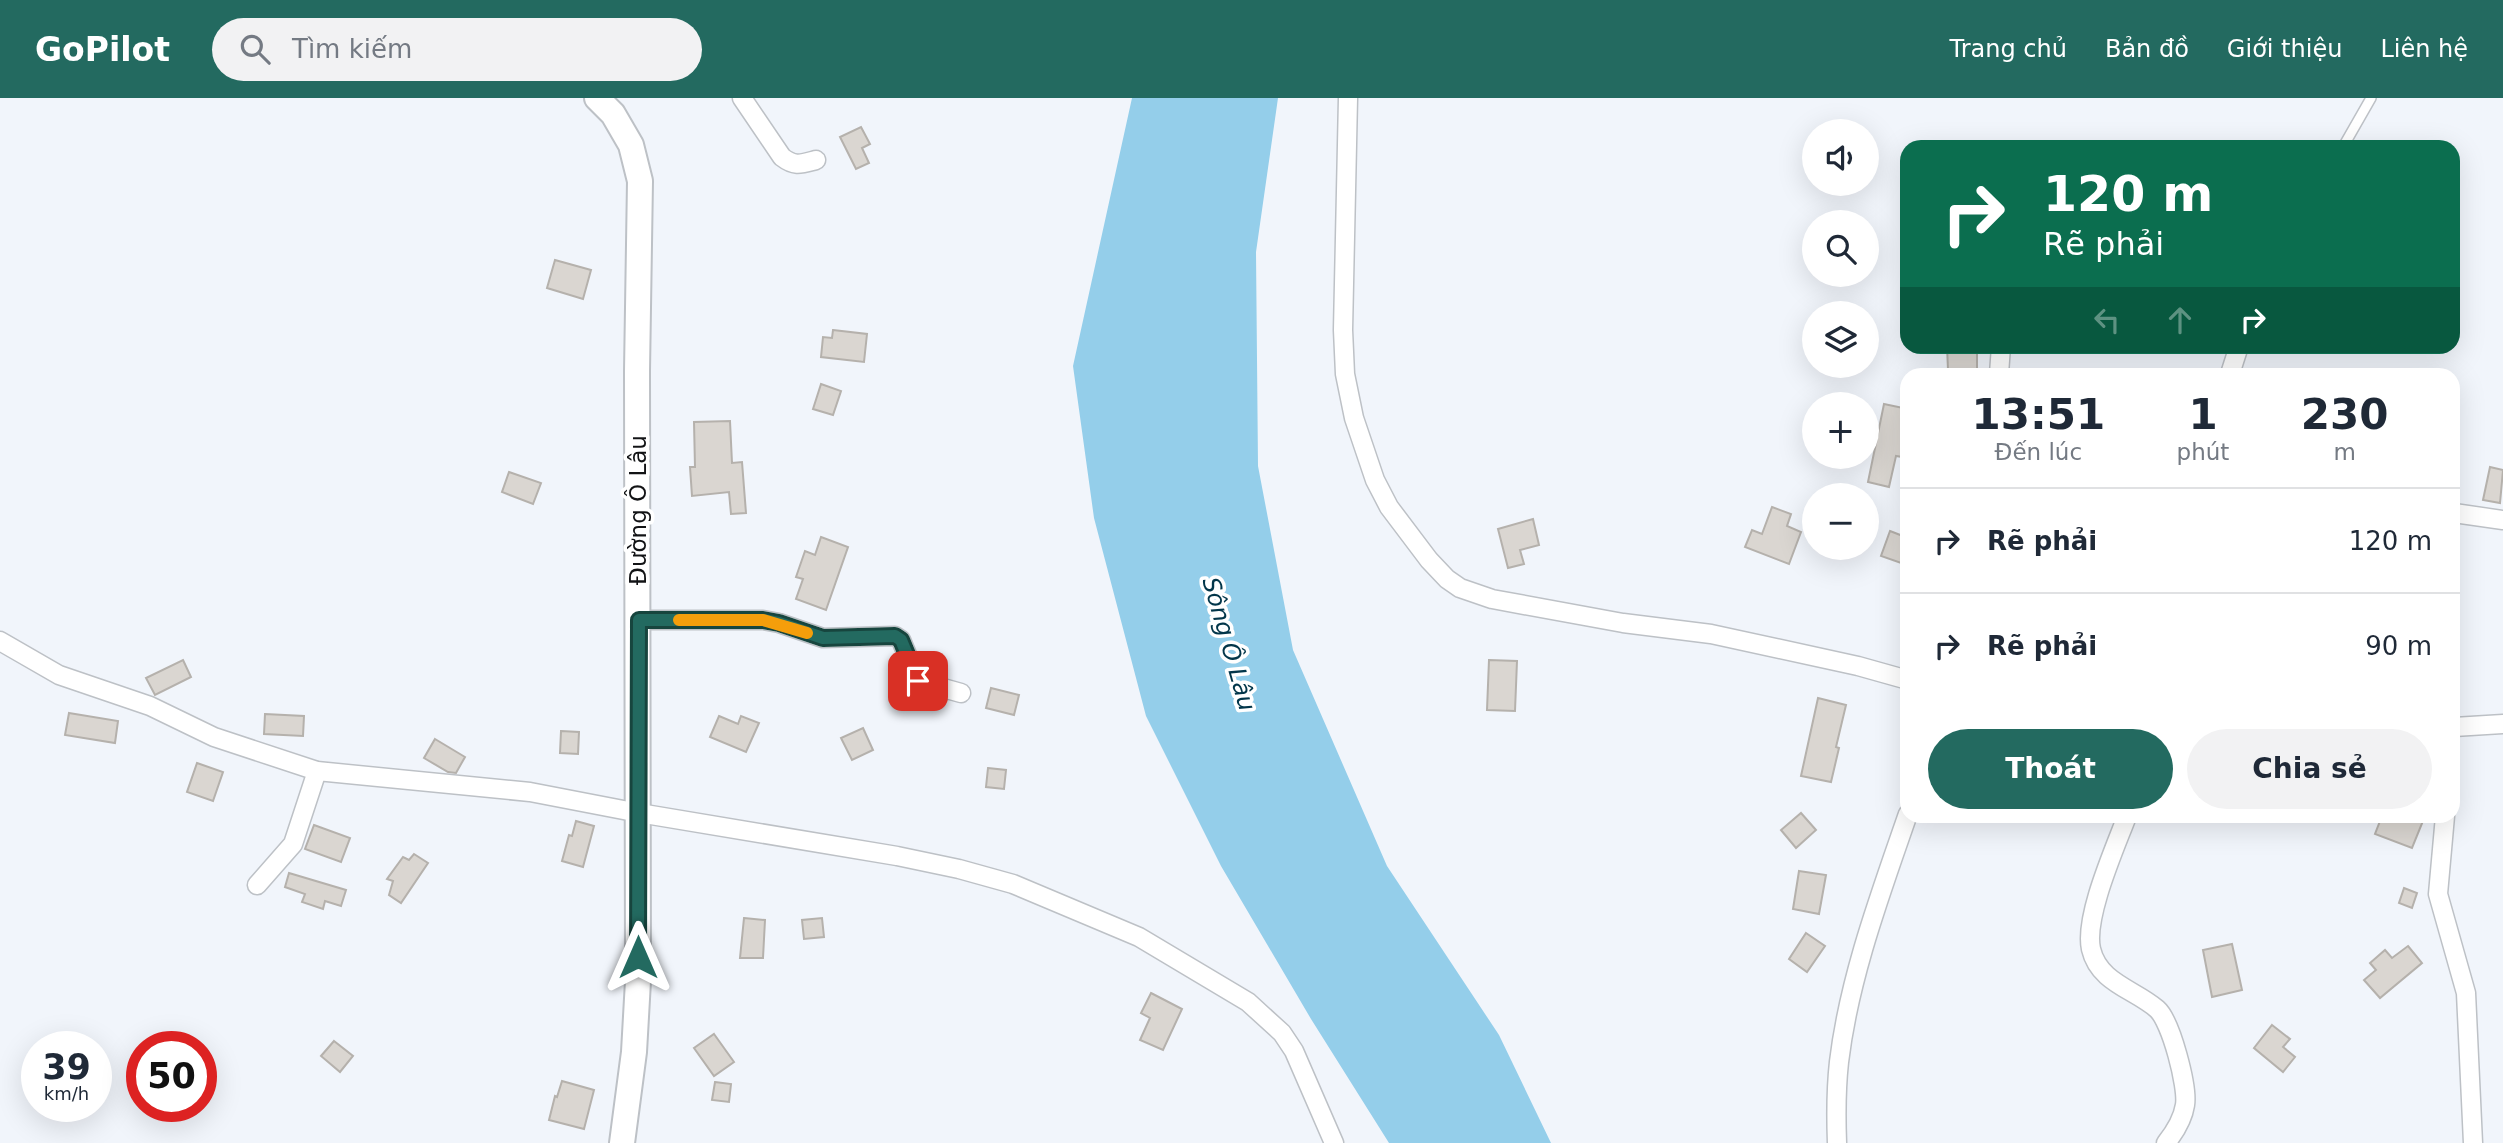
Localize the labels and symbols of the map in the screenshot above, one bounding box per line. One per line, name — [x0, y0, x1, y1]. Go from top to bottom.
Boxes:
street label: Đường Ô Lâu — [624, 435, 651, 585]
water label: Sông Ô Lâu — [1197, 573, 1263, 714]
pin — [888, 651, 948, 711]
position arrow — [601, 920, 675, 994]
speed limit sign: 50 — [126, 1031, 217, 1122]

